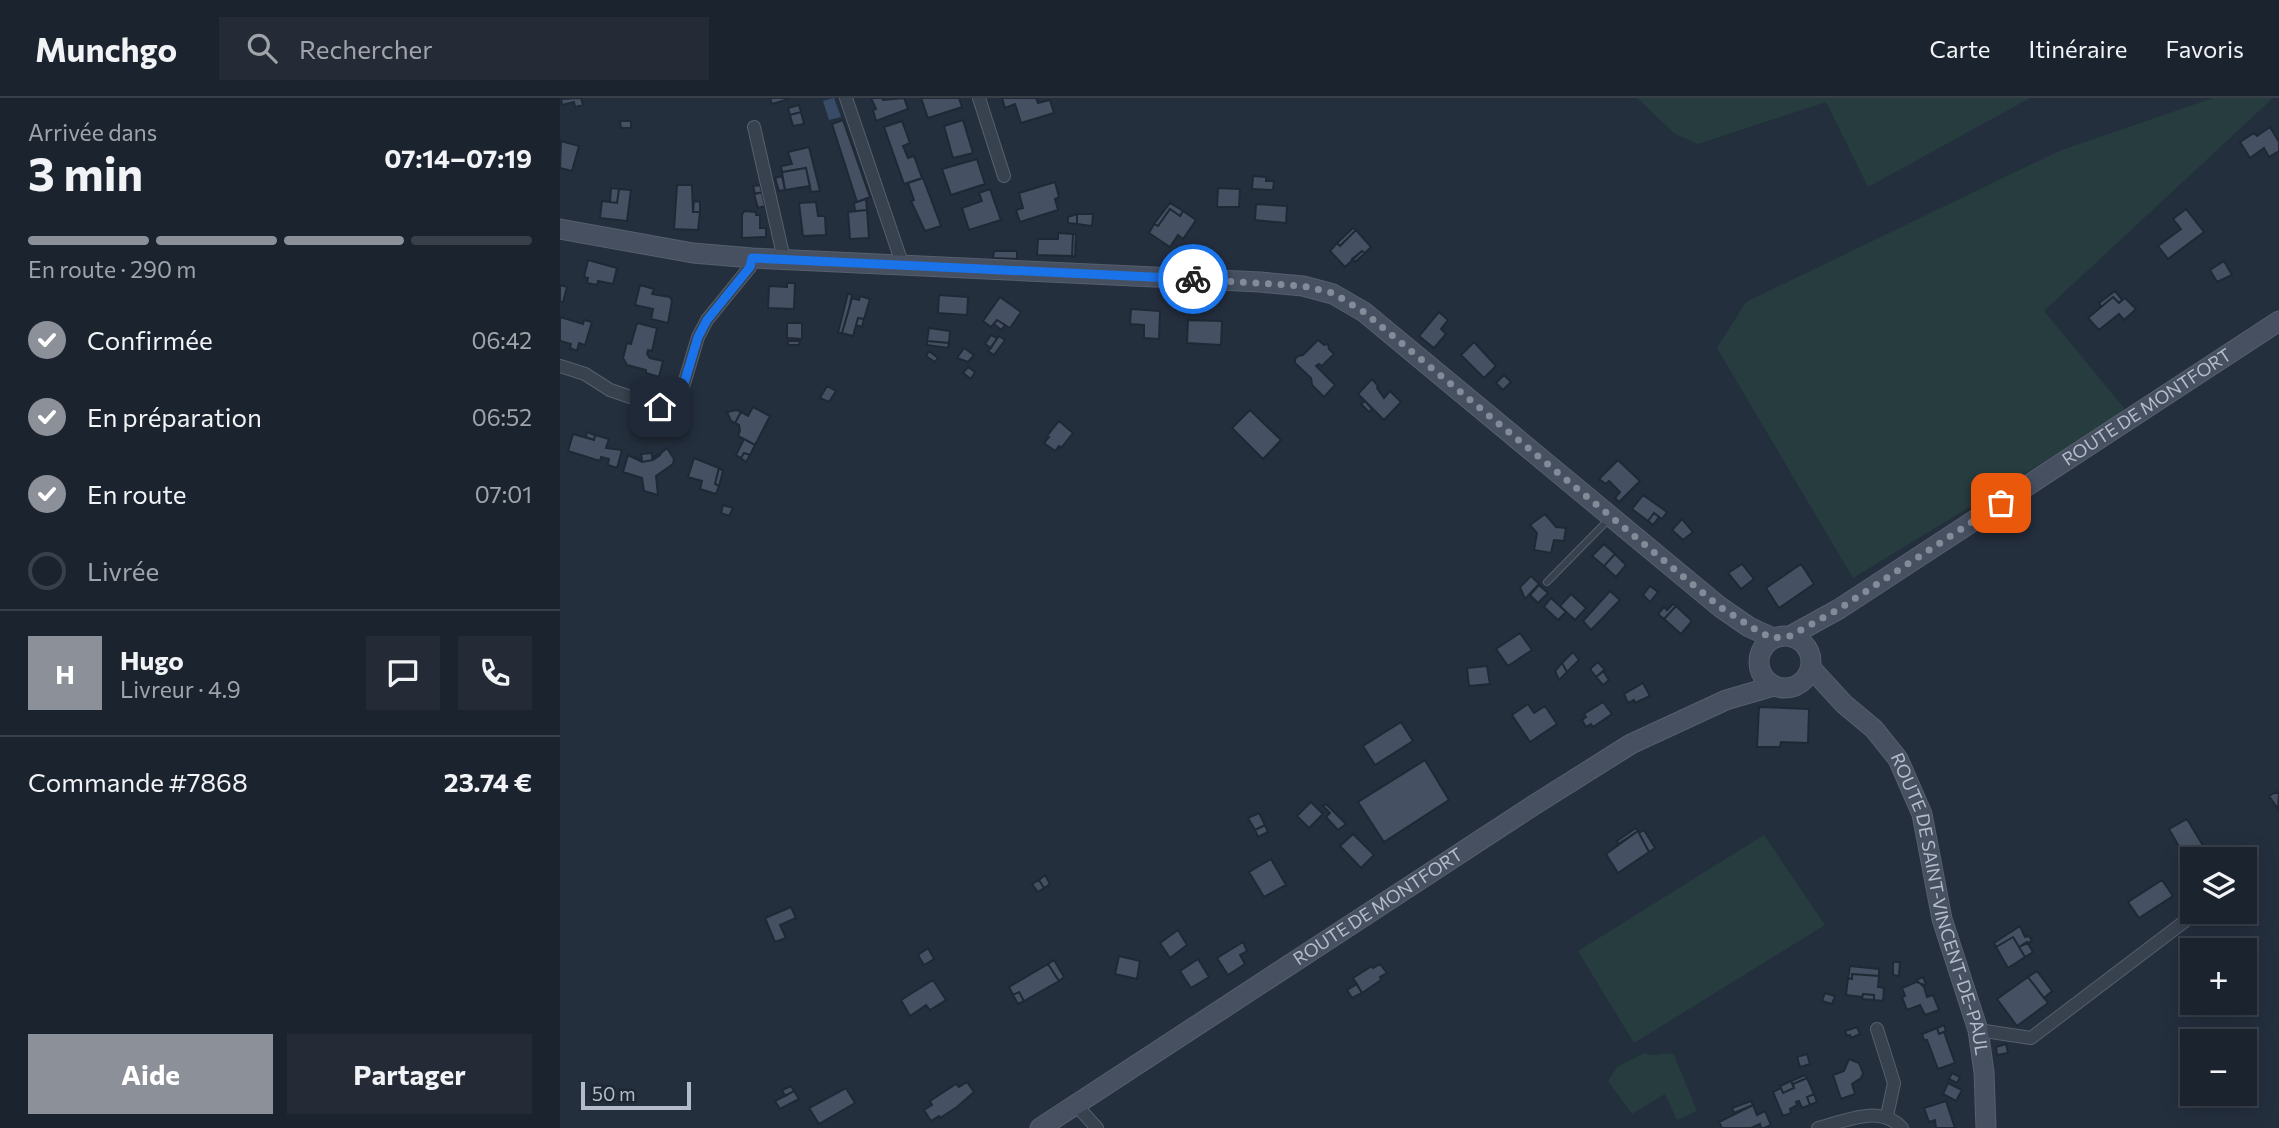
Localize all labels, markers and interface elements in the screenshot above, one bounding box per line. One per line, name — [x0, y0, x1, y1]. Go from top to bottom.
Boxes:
search box — [219, 17, 709, 80]
text: Munchgo — [35, 28, 177, 69]
icon: search — [243, 29, 281, 67]
text: Rechercher — [299, 33, 433, 64]
text: Carte — [1930, 34, 1991, 63]
text: Itinéraire — [2029, 34, 2128, 63]
text: Favoris — [2166, 34, 2244, 63]
text: Arrivée dans — [28, 118, 157, 146]
text: 07:14–07:19 — [384, 142, 532, 173]
text: 3 min — [28, 144, 143, 200]
courier — [1158, 244, 1228, 314]
text: En route · 290 m — [28, 255, 196, 283]
icon: bike — [1174, 260, 1212, 298]
icon: check — [28, 321, 66, 359]
text: Confirmée — [87, 324, 213, 355]
text: 06:42 — [471, 326, 532, 354]
street label: ROUTE DE MONTFORT — [2058, 343, 2235, 470]
pin — [630, 377, 690, 437]
icon: home — [641, 388, 679, 426]
icon: check — [28, 398, 66, 436]
text: En préparation — [87, 401, 262, 432]
text: 06:52 — [472, 403, 532, 431]
pin — [1971, 473, 2031, 533]
icon: check — [28, 475, 66, 513]
text: En route — [87, 478, 187, 509]
text: 07:01 — [475, 480, 532, 508]
icon: bag — [1982, 484, 2020, 522]
text: Livrée — [87, 555, 159, 586]
button: chat — [366, 636, 440, 710]
button: phone — [458, 636, 532, 710]
text: Hugo — [120, 644, 184, 675]
text: H — [55, 658, 75, 689]
text: Livreur · 4.9 — [120, 675, 241, 703]
street label: ROUTE DE SAINT-VINCENT-DE-PAUL — [1887, 749, 1993, 1057]
text: Commande #7868 — [28, 766, 248, 797]
text: 23.74 € — [444, 766, 532, 797]
street label: ROUTE DE MONTFORT — [1289, 843, 1466, 969]
map controls — [2180, 847, 2257, 1106]
button: layers — [2180, 847, 2257, 924]
button: + — [2180, 938, 2257, 1015]
button: − — [2180, 1029, 2257, 1106]
button: Aide — [28, 1034, 273, 1114]
button: Partager — [287, 1034, 532, 1114]
scale bar — [581, 1079, 691, 1111]
text: 50 m — [592, 1082, 636, 1105]

